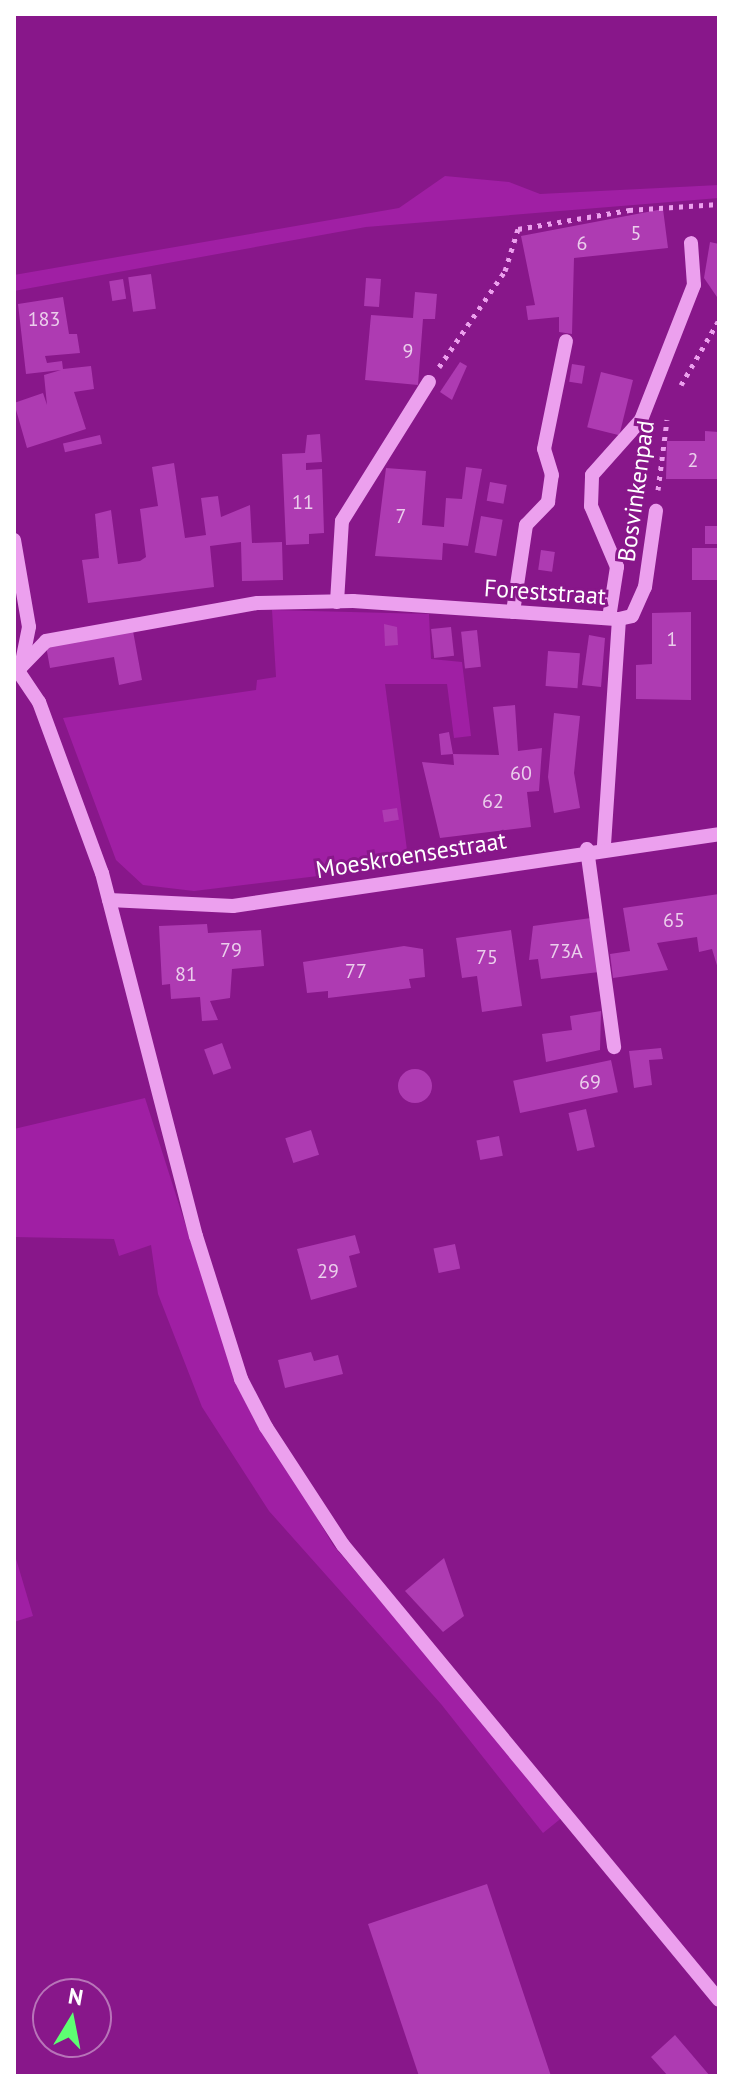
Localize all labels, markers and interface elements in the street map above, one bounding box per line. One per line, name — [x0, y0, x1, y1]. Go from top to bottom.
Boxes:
house number: 5 — [631, 221, 641, 245]
house number: 6 — [577, 231, 587, 255]
house number: 183 — [28, 307, 60, 331]
house number: 9 — [403, 339, 413, 363]
street label: Bosvinkenpad — [612, 418, 660, 564]
house number: 2 — [688, 448, 698, 472]
house number: 11 — [292, 490, 314, 514]
house number: 7 — [396, 504, 406, 528]
street label: Foreststraat — [483, 573, 607, 611]
house number: 1 — [667, 627, 677, 651]
house number: 60 — [510, 761, 532, 785]
house number: 62 — [482, 789, 504, 813]
street label: Moeskroensestraat — [314, 826, 508, 884]
house number: 65 — [663, 908, 685, 932]
house number: 79 — [220, 938, 242, 962]
house number: 73A — [549, 939, 583, 963]
house number: 75 — [476, 945, 498, 969]
house number: 77 — [345, 959, 367, 983]
house number: 81 — [175, 962, 197, 986]
house number: 69 — [579, 1070, 601, 1094]
house number: 29 — [317, 1259, 339, 1283]
north arrow — [32, 1978, 112, 2058]
text: N — [66, 1981, 85, 2011]

